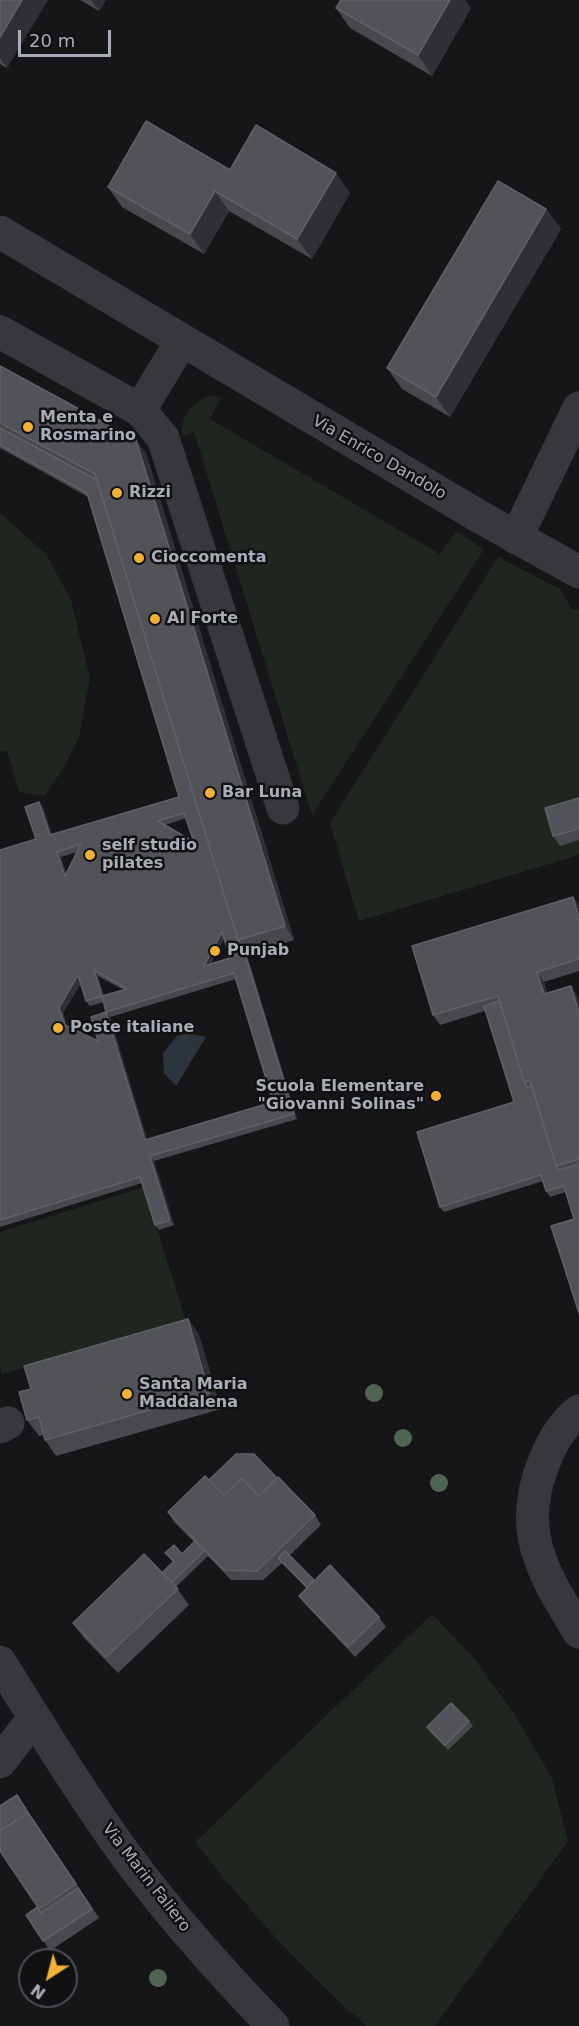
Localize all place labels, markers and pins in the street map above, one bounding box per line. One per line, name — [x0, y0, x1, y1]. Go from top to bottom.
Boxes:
place label: Menta e Rosmarino — [40, 408, 136, 446]
marker: Menta e Rosmarino — [21, 420, 35, 434]
place label: Rizzi — [129, 483, 171, 503]
marker: Rizzi — [110, 486, 124, 500]
place label: Cioccomenta — [151, 548, 267, 568]
marker: Cioccomenta — [132, 551, 146, 565]
place label: Al Forte — [167, 609, 238, 629]
marker: Al Forte — [148, 612, 162, 626]
place label: Bar Luna — [222, 783, 302, 803]
marker: Bar Luna — [203, 786, 217, 800]
place label: self studio pilates — [102, 836, 197, 874]
marker: self studio pilates — [83, 848, 97, 862]
place label: Punjab — [227, 941, 289, 961]
marker: Punjab — [208, 944, 222, 958]
place label: Poste italiane — [70, 1018, 194, 1038]
marker: Poste italiane — [51, 1021, 65, 1035]
place label: Scuola Elementare "Giovanni Solinas" — [255, 1077, 424, 1115]
marker: Scuola Elementare "Giovanni Solinas" — [429, 1089, 443, 1103]
place label: Santa Maria Maddalena — [139, 1375, 248, 1413]
marker: Santa Maria Maddalena — [120, 1387, 134, 1401]

